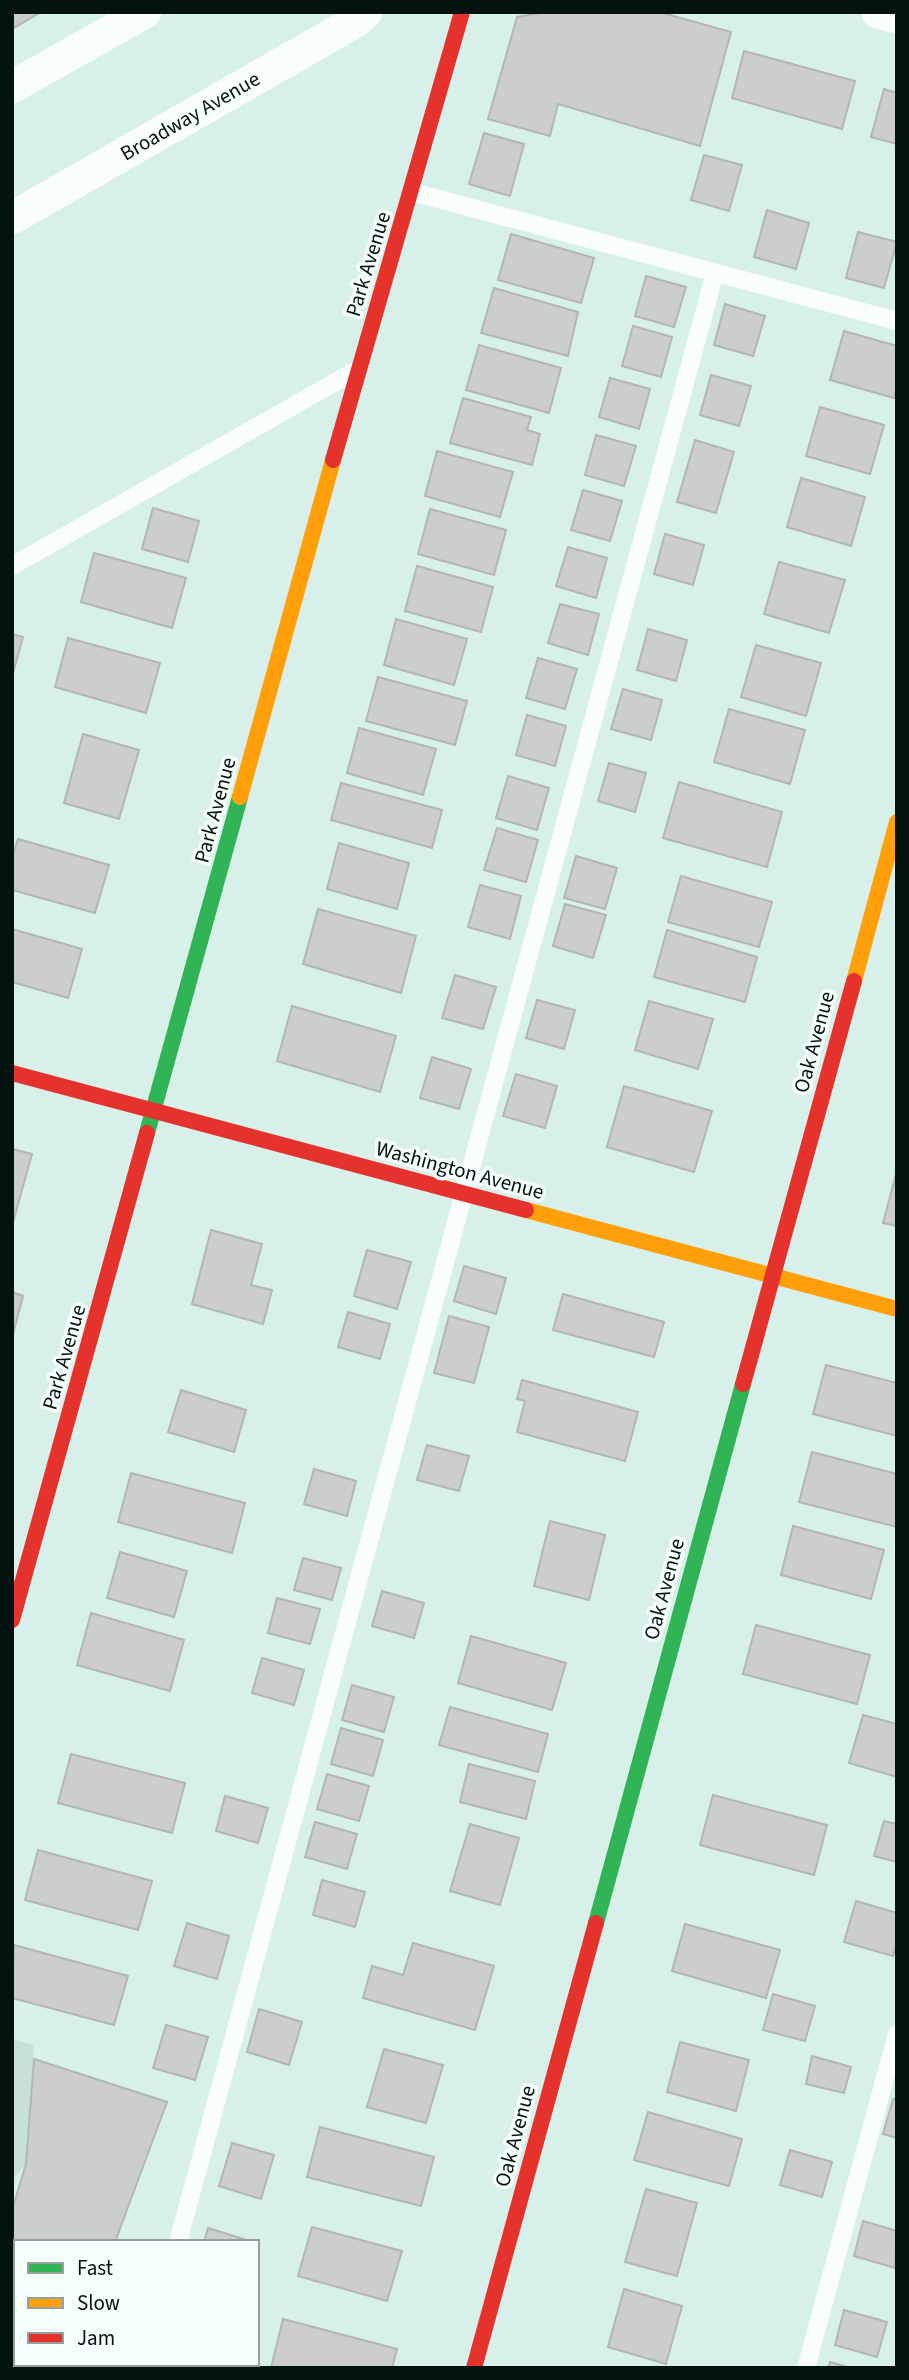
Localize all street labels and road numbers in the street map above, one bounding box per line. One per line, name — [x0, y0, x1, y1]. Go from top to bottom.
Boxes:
street label: Broadway Avenue — [115, 64, 265, 168]
street label: Park Avenue — [338, 208, 398, 320]
street label: Park Avenue — [187, 754, 243, 866]
street label: Oak Avenue — [786, 988, 842, 1096]
street label: Washington Avenue — [373, 1133, 547, 1207]
street label: Park Avenue — [35, 1301, 93, 1413]
street label: Oak Avenue — [636, 1535, 692, 1643]
street label: Oak Avenue — [487, 2082, 543, 2190]

